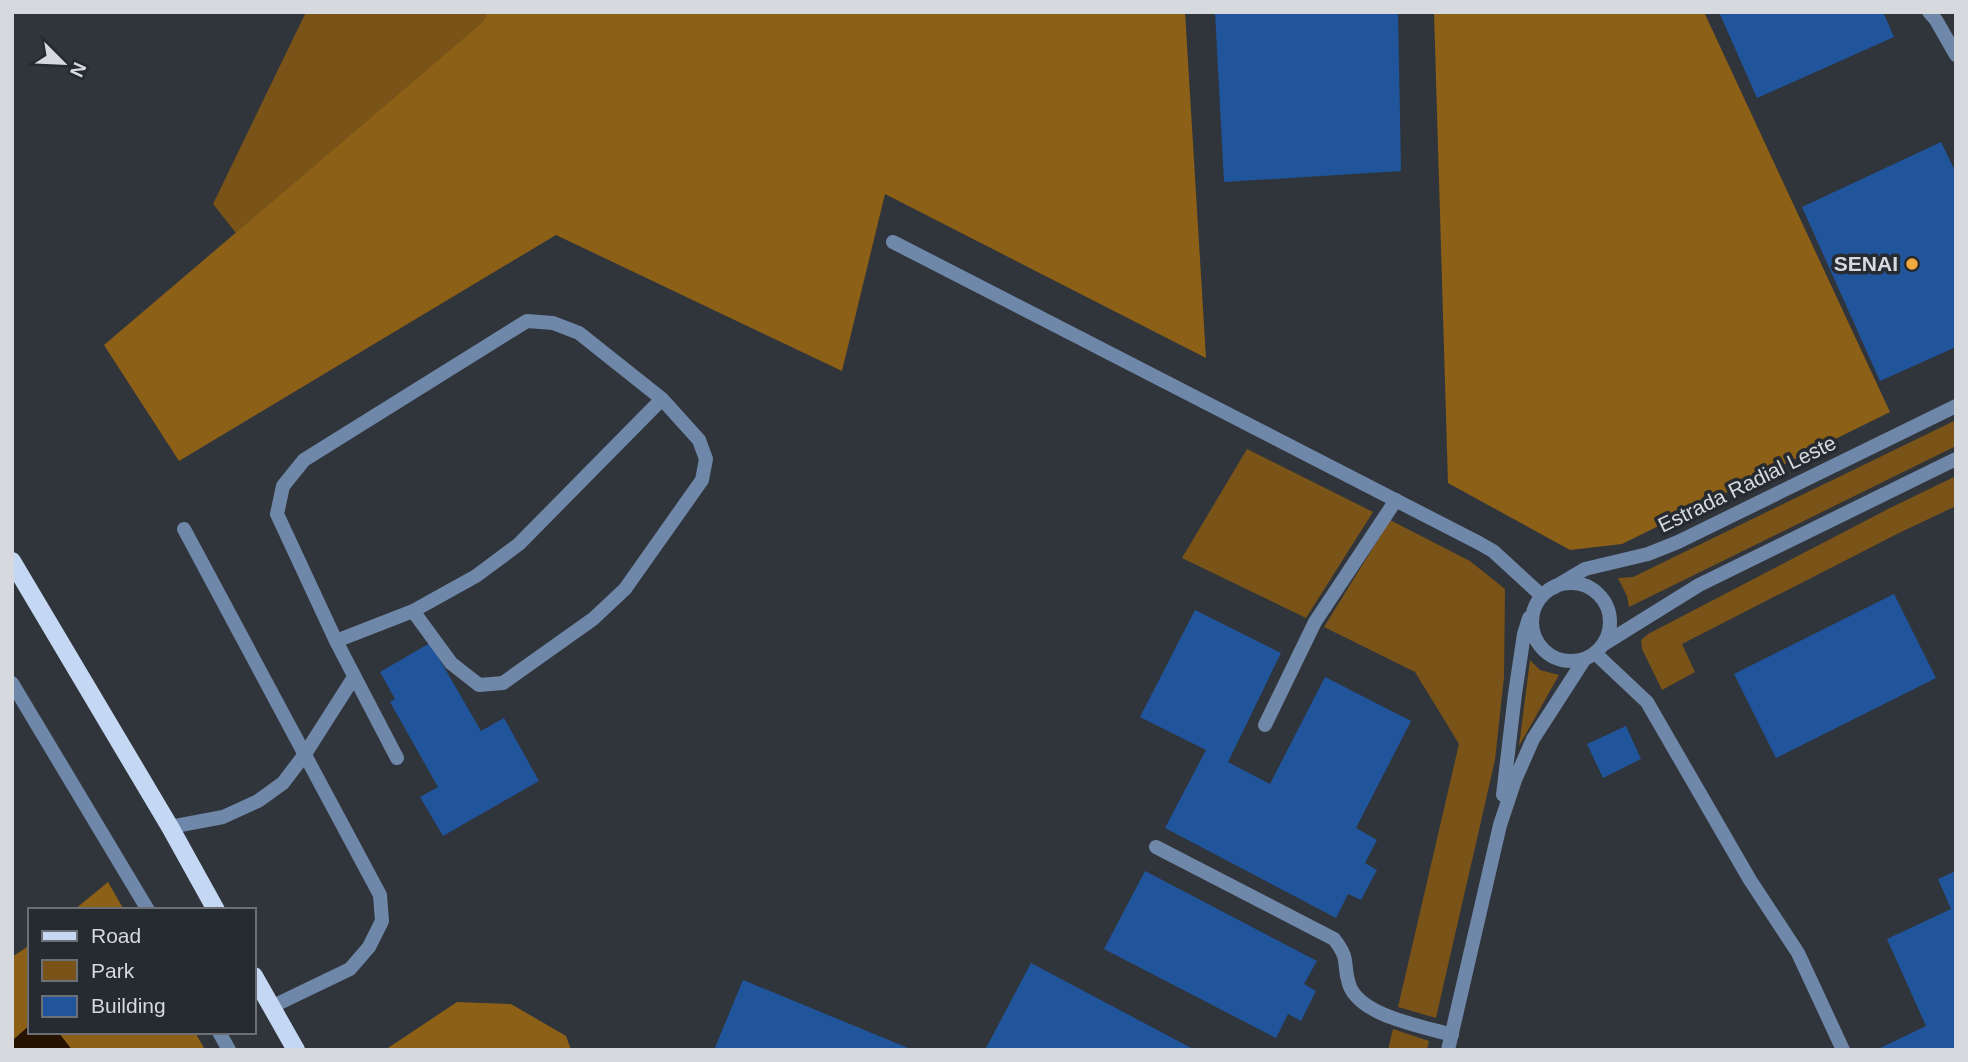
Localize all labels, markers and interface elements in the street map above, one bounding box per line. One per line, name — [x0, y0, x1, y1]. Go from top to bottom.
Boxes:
north arrow — [28, 28, 98, 98]
text: N — [66, 59, 90, 80]
place label: SENAI — [1834, 252, 1898, 275]
marker: SENAI — [1904, 256, 1920, 272]
street label: Estrada Radial Leste — [1654, 430, 1839, 537]
legend — [28, 908, 256, 1034]
text: Road — [91, 924, 141, 947]
text: Park — [91, 959, 135, 982]
text: Building — [91, 994, 166, 1017]

